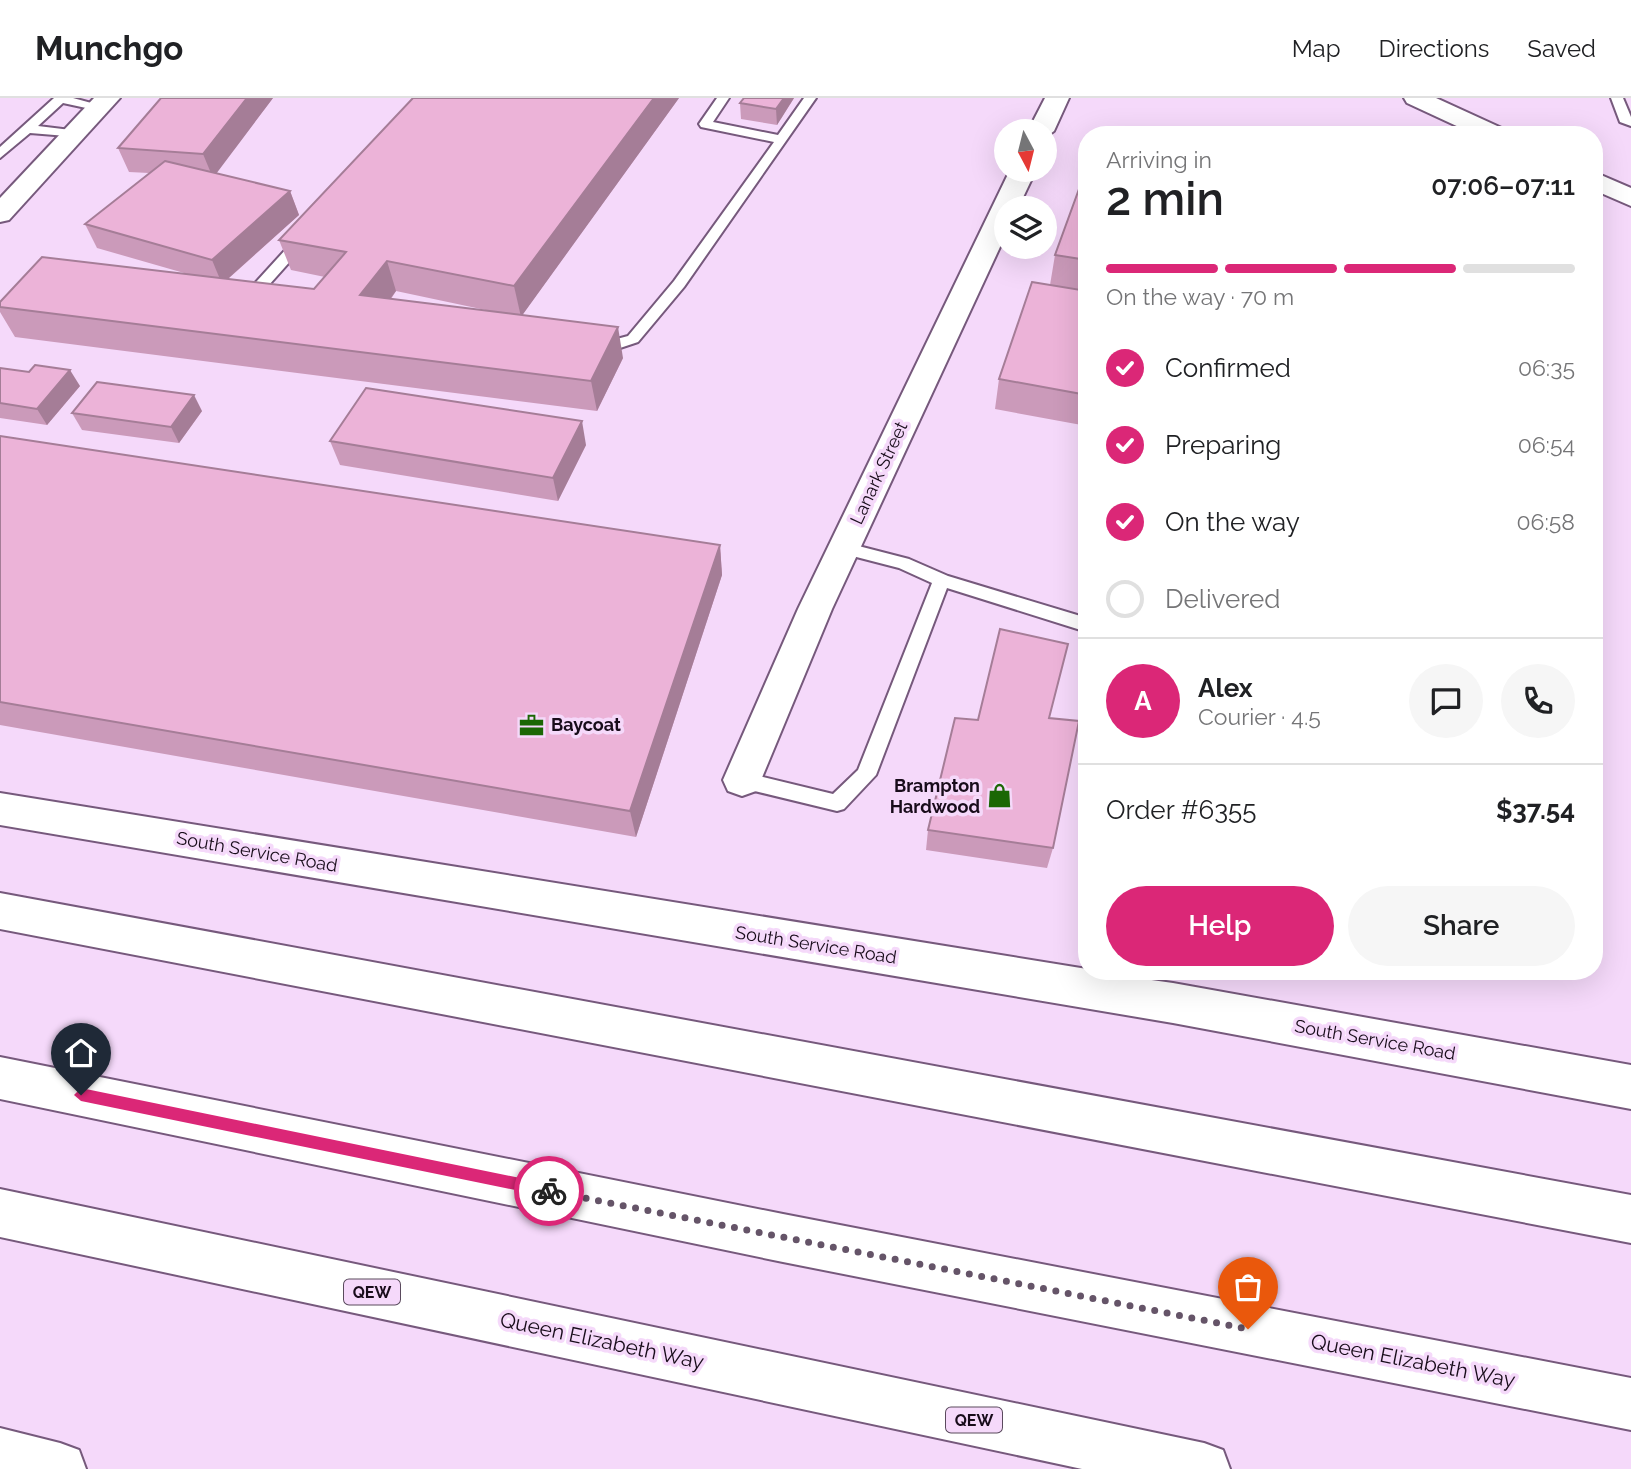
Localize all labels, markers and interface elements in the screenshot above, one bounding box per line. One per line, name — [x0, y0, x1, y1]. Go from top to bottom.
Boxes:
text: Munchgo — [35, 29, 183, 68]
text: Map — [1292, 34, 1341, 63]
text: Directions — [1379, 34, 1489, 63]
text: Saved — [1527, 34, 1596, 63]
north arrow — [994, 119, 1057, 182]
map controls — [994, 119, 1057, 259]
text: Arriving in — [1106, 146, 1212, 173]
text: 07:06–07:11 — [1431, 171, 1575, 201]
text: 2 min — [1106, 172, 1224, 226]
button: layers — [994, 196, 1057, 259]
text: On the way · 70 m — [1106, 283, 1294, 310]
icon: check — [1106, 349, 1144, 387]
text: Confirmed — [1165, 353, 1291, 383]
text: 06:35 — [1518, 354, 1575, 381]
street label: Lanark Street — [846, 418, 912, 528]
icon: check — [1106, 426, 1144, 464]
text: Preparing — [1165, 430, 1281, 460]
text: 06:54 — [1518, 431, 1575, 458]
icon: check — [1106, 503, 1144, 541]
text: On the way — [1165, 507, 1300, 537]
text: 06:58 — [1517, 508, 1575, 535]
text: Delivered — [1165, 584, 1280, 614]
button: chat — [1409, 664, 1483, 738]
button: phone — [1501, 664, 1575, 738]
text: Alex — [1198, 673, 1253, 703]
text: A — [1134, 686, 1152, 716]
text: Courier · 4.5 — [1198, 703, 1321, 730]
office icon: Baycoat — [517, 711, 545, 739]
place label: Baycoat — [551, 714, 621, 735]
place label: Brampton Hardwood — [890, 775, 980, 817]
shop icon: Brampton Hardwood — [986, 782, 1014, 810]
text: Order #6355 — [1106, 795, 1256, 825]
text: $37.54 — [1496, 795, 1575, 825]
street label: South Service Road — [175, 827, 339, 876]
button: Help — [1106, 886, 1334, 966]
button: Share — [1348, 886, 1575, 966]
street label: South Service Road — [734, 921, 898, 968]
street label: South Service Road — [1293, 1015, 1457, 1064]
pin — [51, 1023, 111, 1095]
icon: home — [62, 1034, 100, 1072]
courier — [514, 1156, 584, 1226]
icon: bike — [530, 1172, 568, 1210]
pin — [1218, 1257, 1278, 1329]
icon: bag — [1229, 1268, 1267, 1306]
road number: QEW — [344, 1280, 400, 1304]
street label: Queen Elizabeth Way — [498, 1307, 706, 1374]
street label: Queen Elizabeth Way — [1309, 1328, 1517, 1393]
road number: QEW — [946, 1408, 1002, 1432]

